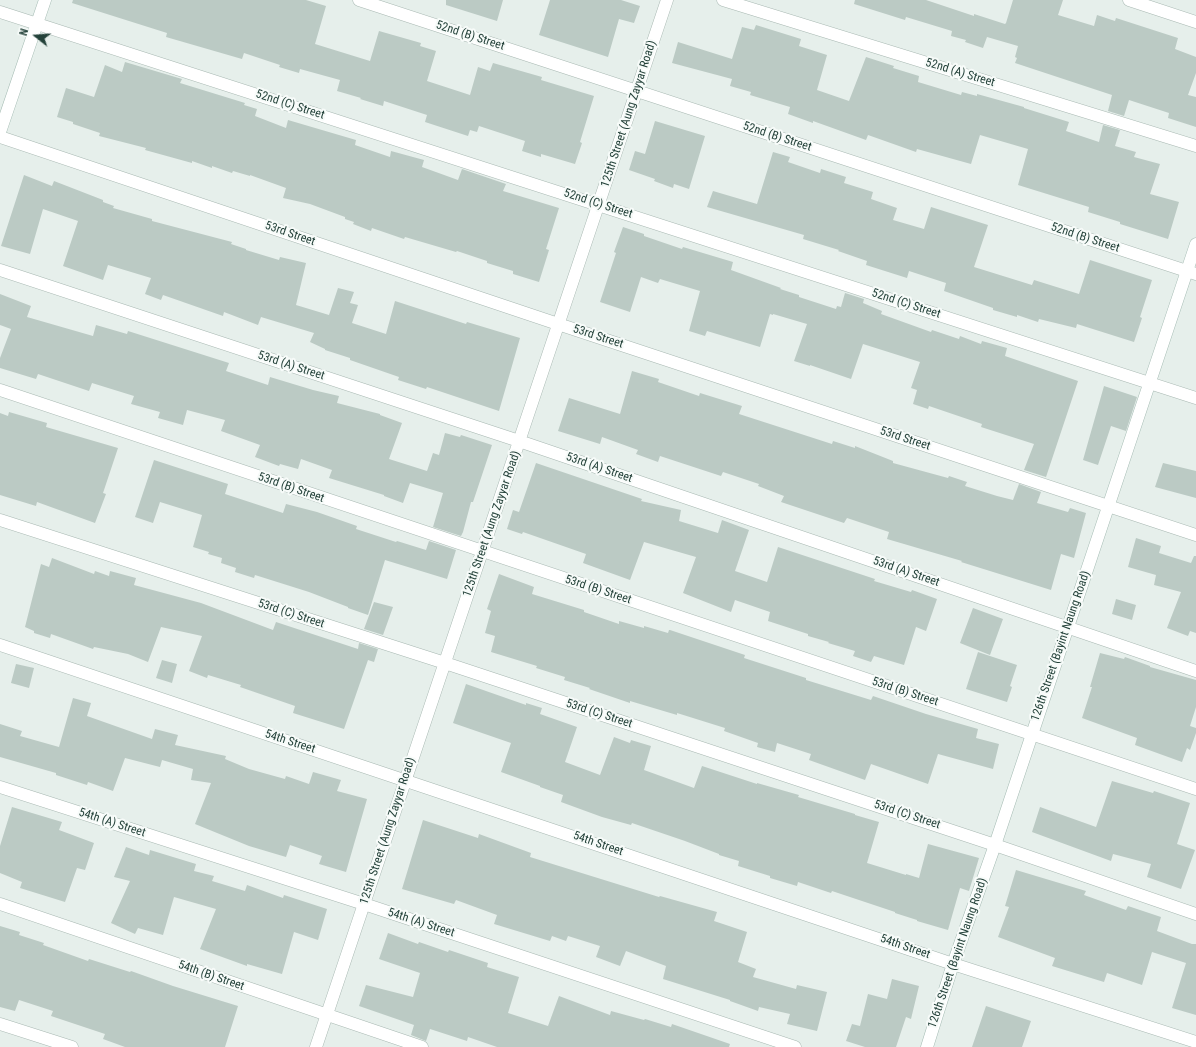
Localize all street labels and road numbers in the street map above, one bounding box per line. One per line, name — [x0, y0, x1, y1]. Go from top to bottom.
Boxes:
street label: 52nd (B) Street — [434, 18, 506, 54]
street label: 125th Street (Aung Zayyar Road) — [598, 39, 660, 189]
street label: 52nd (A) Street — [924, 56, 996, 90]
street label: 52nd (C) Street — [254, 87, 326, 123]
street label: 52nd (B) Street — [741, 119, 813, 155]
street label: 52nd (C) Street — [562, 186, 634, 222]
street label: 53rd Street — [263, 219, 317, 249]
street label: 52nd (B) Street — [1049, 220, 1121, 256]
street label: 52nd (C) Street — [870, 286, 942, 322]
street label: 53rd Street — [571, 322, 625, 352]
street label: 53rd (A) Street — [256, 348, 326, 384]
street label: 53rd Street — [878, 424, 932, 454]
street label: 125th Street (Aung Zayyar Road) — [460, 449, 524, 599]
street label: 53rd (A) Street — [564, 450, 634, 486]
street label: 53rd (B) Street — [256, 470, 326, 506]
street label: 53rd (A) Street — [871, 554, 941, 590]
street label: 126th Street (Bayint Naung Road) — [1028, 569, 1094, 723]
street label: 53rd (B) Street — [563, 572, 633, 608]
street label: 53rd (C) Street — [256, 596, 326, 632]
street label: 53rd (B) Street — [870, 674, 940, 710]
street label: 53rd (C) Street — [564, 696, 634, 732]
street label: 54th Street — [263, 727, 317, 757]
street label: 125th Street (Aung Zayyar Road) — [357, 756, 419, 906]
street label: 53rd (C) Street — [872, 797, 942, 833]
street label: 54th (A) Street — [77, 805, 147, 841]
street label: 54th Street — [571, 829, 625, 859]
street label: 126th Street (Bayint Naung Road) — [925, 876, 991, 1030]
street label: 54th (A) Street — [386, 905, 456, 941]
street label: 54th Street — [878, 932, 932, 962]
street label: 54th (B) Street — [176, 958, 246, 994]

